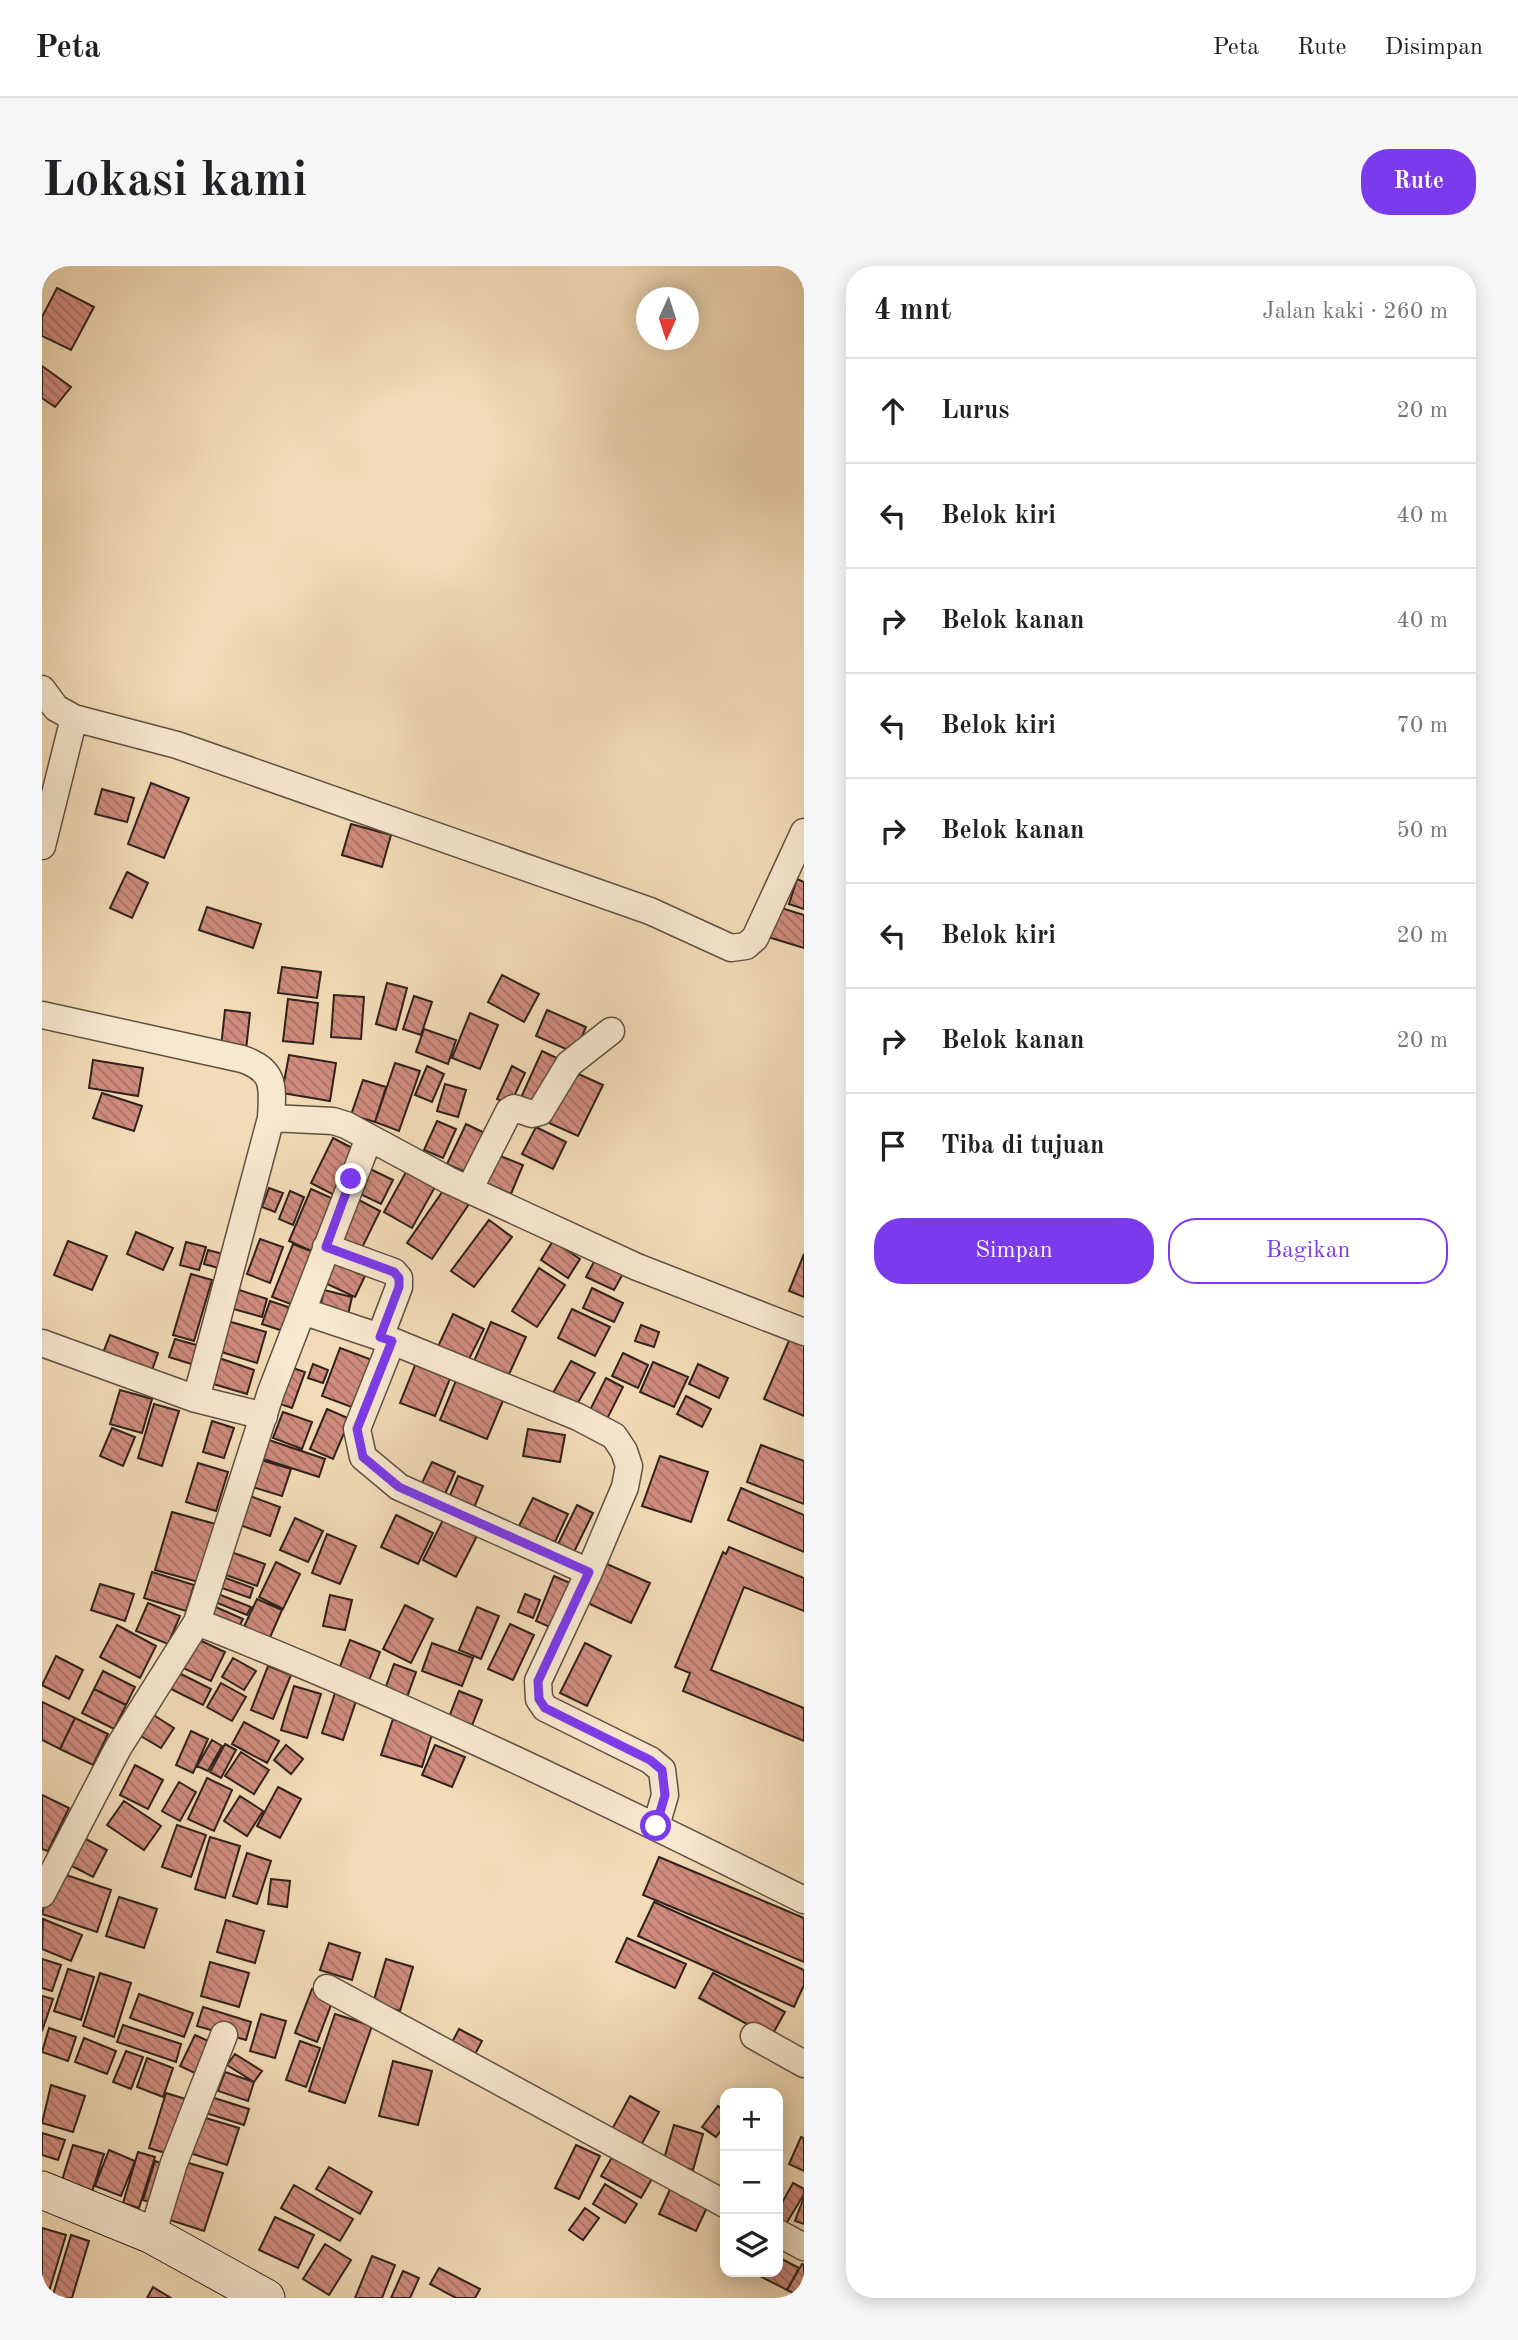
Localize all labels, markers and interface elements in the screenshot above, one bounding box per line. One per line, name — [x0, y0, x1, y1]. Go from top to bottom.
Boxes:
text: Peta — [35, 32, 101, 65]
text: Peta — [1213, 36, 1259, 60]
text: Rute — [1297, 36, 1347, 60]
text: Disimpan — [1385, 36, 1483, 60]
button: Rute — [1361, 149, 1476, 215]
text: Lokasi kami — [42, 158, 307, 207]
north arrow — [636, 287, 699, 350]
text: 4 mnt — [874, 296, 951, 326]
text: Jalan kaki · 260 m — [1262, 300, 1448, 323]
icon: ahead — [874, 392, 912, 430]
text: Lurus — [941, 398, 1009, 424]
text: 20 m — [1397, 399, 1448, 422]
icon: left — [874, 497, 912, 535]
text: Belok kiri — [941, 503, 1056, 529]
text: 40 m — [1397, 504, 1448, 527]
icon: right — [874, 602, 912, 640]
text: Belok kanan — [941, 608, 1085, 634]
text: 40 m — [1397, 609, 1448, 632]
icon: left — [874, 707, 912, 745]
text: Belok kiri — [941, 713, 1056, 739]
text: 70 m — [1397, 714, 1448, 737]
icon: right — [874, 812, 912, 850]
text: Belok kanan — [941, 818, 1085, 844]
text: 50 m — [1397, 819, 1448, 842]
icon: left — [874, 917, 912, 955]
text: Belok kiri — [941, 923, 1056, 949]
text: 20 m — [1397, 924, 1448, 947]
icon: right — [874, 1022, 912, 1060]
text: Belok kanan — [941, 1028, 1085, 1054]
text: 20 m — [1397, 1029, 1448, 1052]
icon: arrive — [874, 1127, 912, 1165]
text: Tiba di tujuan — [941, 1133, 1105, 1159]
route end — [335, 1163, 366, 1194]
button: Simpan — [874, 1218, 1154, 1284]
button: Bagikan — [1168, 1218, 1448, 1284]
route start — [640, 1810, 671, 1841]
map controls — [720, 2088, 783, 2277]
button: + — [720, 2088, 783, 2151]
button: − — [720, 2151, 783, 2214]
button: layers — [720, 2214, 783, 2277]

